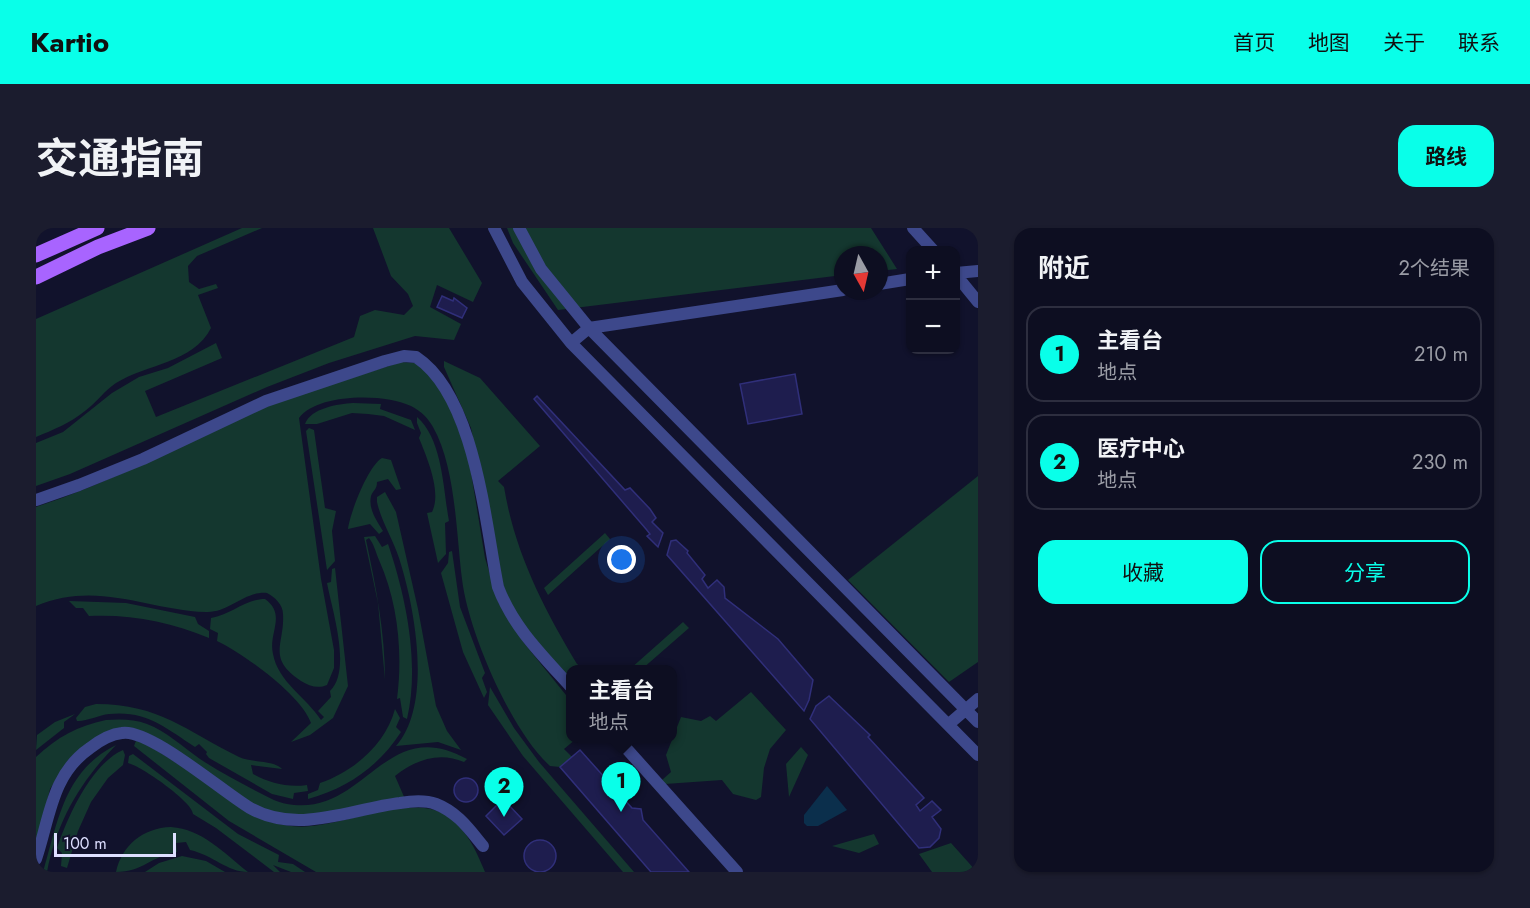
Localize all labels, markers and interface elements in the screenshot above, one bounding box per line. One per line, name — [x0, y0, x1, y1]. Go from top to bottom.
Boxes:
text: Kartio — [30, 22, 109, 63]
text: 首页 — [1233, 28, 1275, 58]
text: 地图 — [1308, 28, 1350, 58]
text: 关于 — [1383, 28, 1425, 58]
text: 联系 — [1458, 28, 1500, 58]
button: 路线 — [1398, 125, 1494, 187]
text: 交通指南 — [36, 128, 204, 189]
north arrow — [834, 246, 888, 300]
map controls — [906, 246, 960, 354]
button: + — [906, 246, 960, 300]
text: 附近 — [1038, 249, 1090, 287]
text: 2个结果 — [1399, 254, 1470, 283]
button: − — [906, 300, 960, 354]
text: 主看台 — [1097, 324, 1163, 356]
text: 1 — [1054, 340, 1065, 369]
text: 210 m — [1414, 340, 1468, 369]
text: 地点 — [1097, 358, 1137, 387]
text: 医疗中心 — [1097, 432, 1185, 464]
text: 2 — [1053, 448, 1066, 477]
text: 230 m — [1412, 448, 1468, 477]
text: 地点 — [1097, 466, 1137, 495]
button: 收藏 — [1038, 540, 1248, 604]
button: 分享 — [1260, 540, 1470, 604]
your location — [607, 545, 636, 574]
popup — [566, 665, 677, 743]
text: 主看台 — [588, 674, 655, 706]
text: 地点 — [588, 708, 628, 737]
pin: 1 — [602, 762, 640, 812]
pin: 2 — [484, 768, 524, 817]
scale bar — [54, 830, 176, 858]
text: 100 m — [63, 832, 107, 855]

